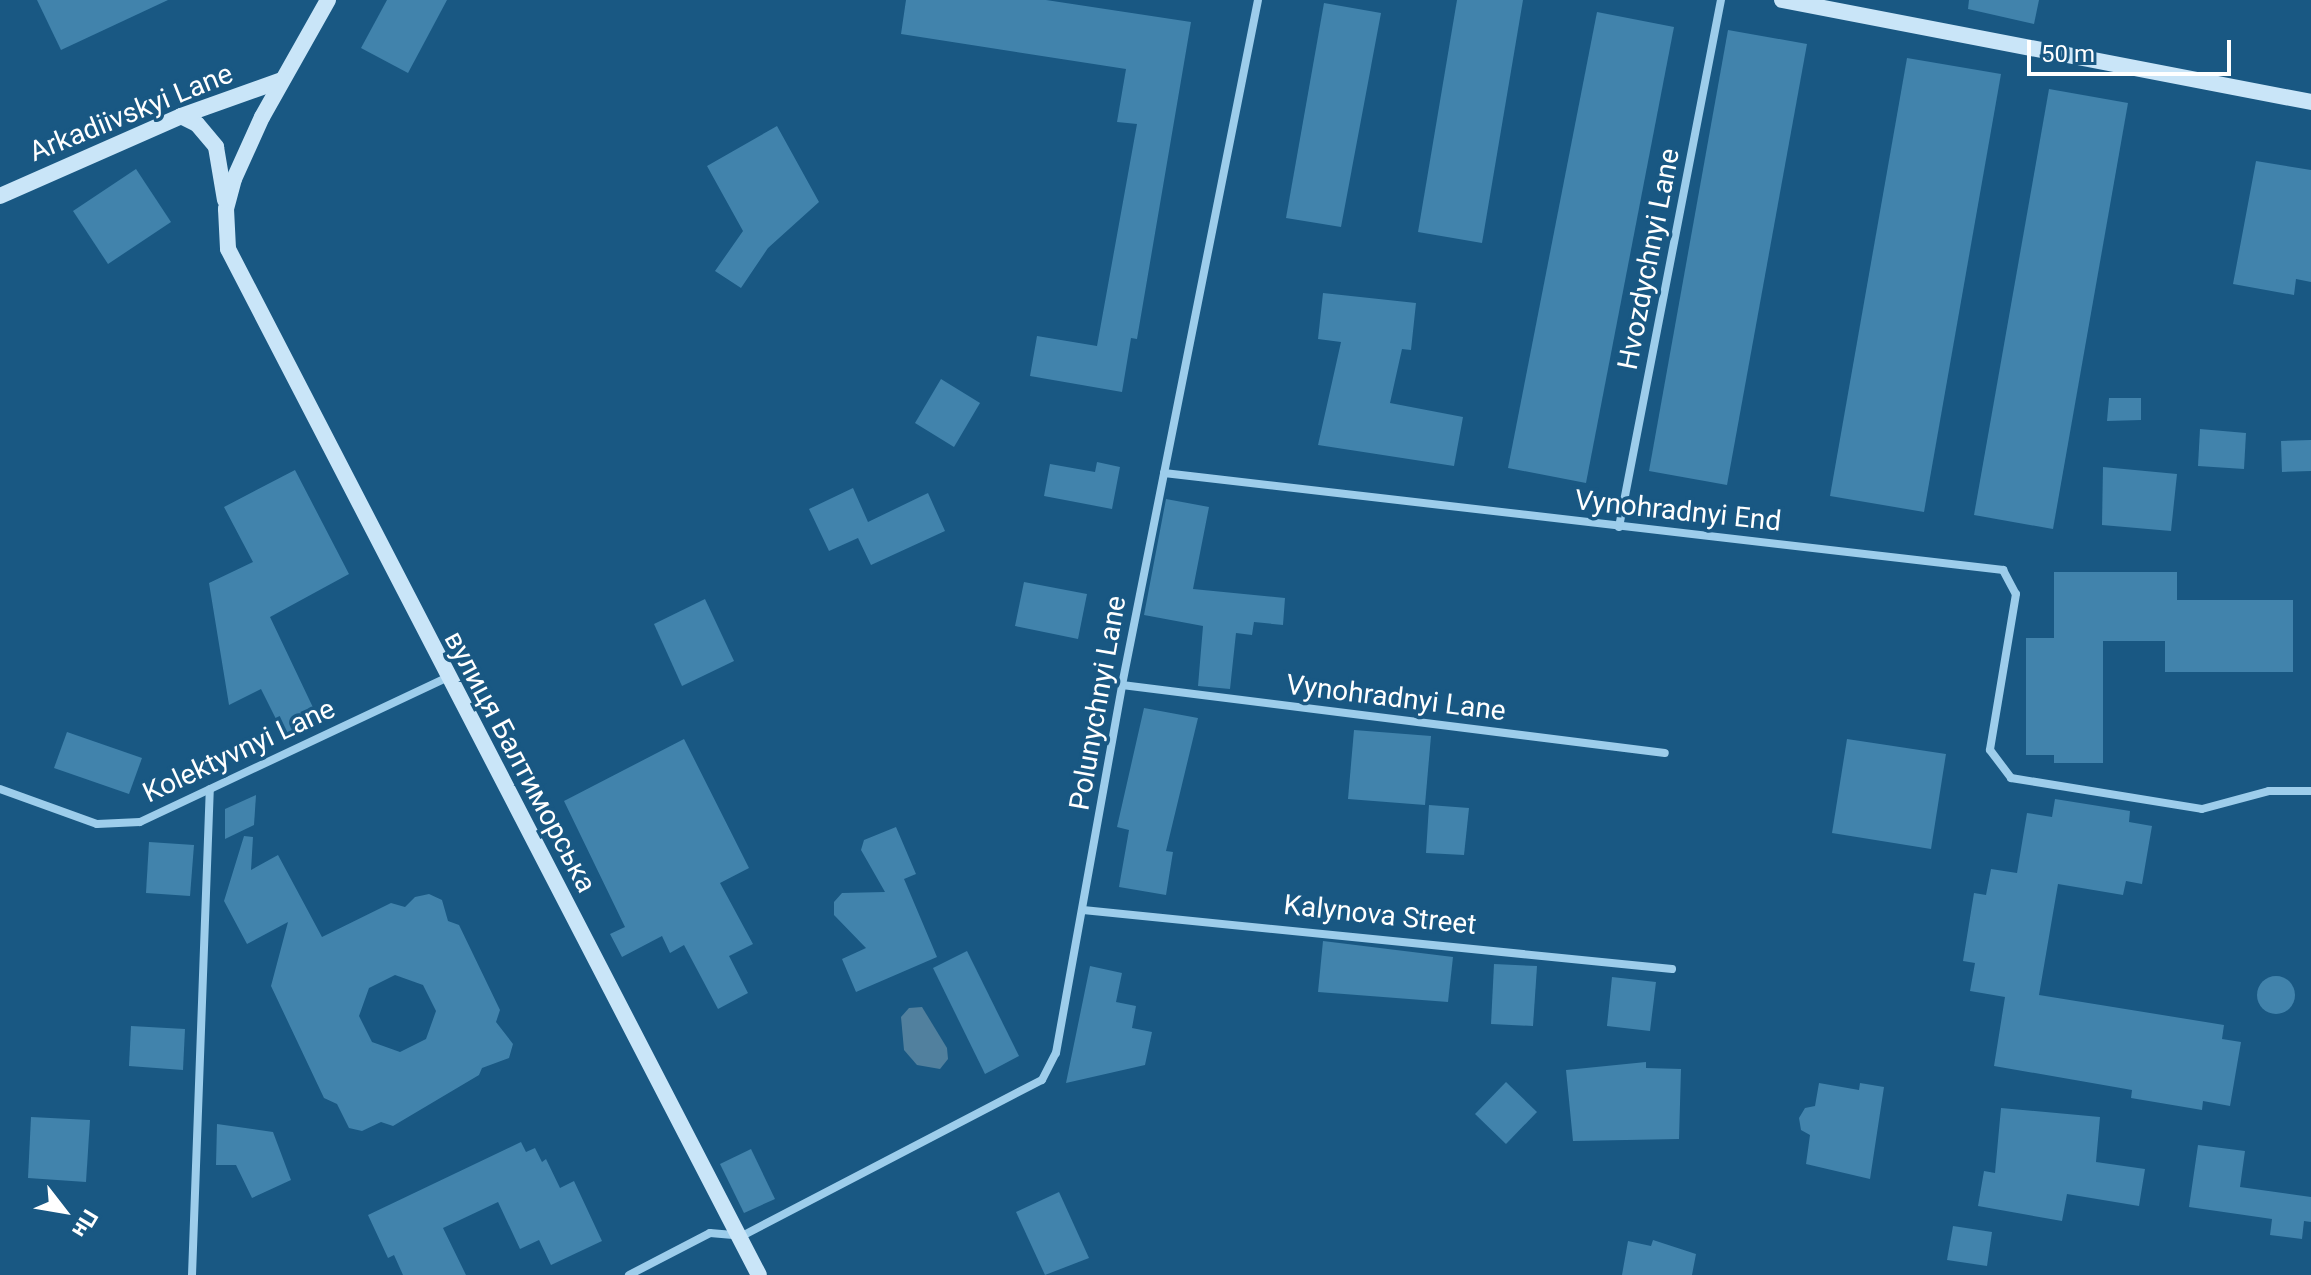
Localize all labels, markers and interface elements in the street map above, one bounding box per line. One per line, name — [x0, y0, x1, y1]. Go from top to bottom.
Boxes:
scale bar — [2031, 24, 2235, 74]
text: 50 m — [2041, 40, 2095, 68]
street label: Arkadiivskyi Lane — [24, 57, 238, 169]
street label: Hvozdychnyi Lane — [1611, 145, 1687, 373]
street label: Vynohradnyi End — [1573, 483, 1783, 539]
street label: Polunychnyi Lane — [1063, 593, 1133, 813]
street label: вулиця Балтиморська — [437, 625, 603, 899]
street label: Vynohradnyi Lane — [1284, 668, 1508, 728]
street label: Kolektyvnyi Lane — [138, 692, 340, 810]
street label: Kalynova Street — [1282, 888, 1478, 942]
north arrow — [24, 1171, 104, 1251]
text: Пн — [67, 1205, 103, 1242]

